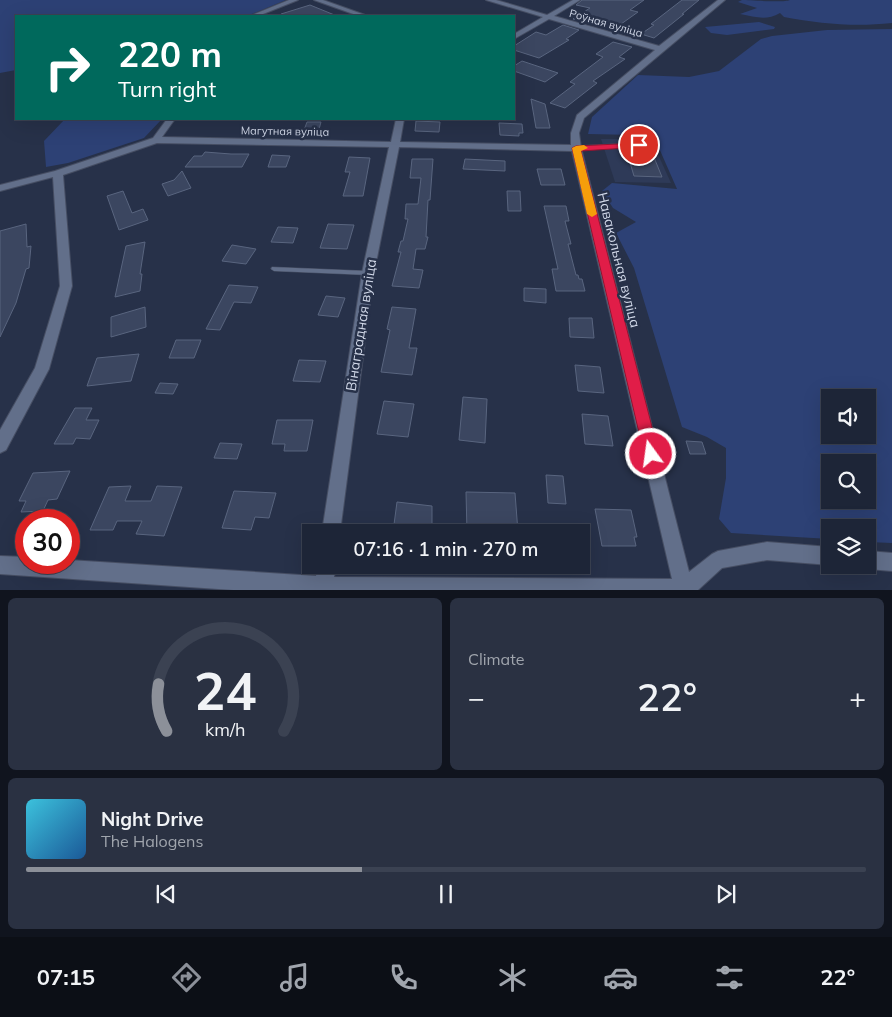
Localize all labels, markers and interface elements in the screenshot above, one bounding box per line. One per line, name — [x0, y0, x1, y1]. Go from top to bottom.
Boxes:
street label: Роўная вуліца — [568, 6, 644, 40]
text: 220 m — [118, 32, 222, 76]
icon: right — [35, 35, 100, 100]
text: Turn right — [118, 75, 216, 103]
street label: Магутная вуліца — [241, 123, 329, 139]
pin — [618, 124, 660, 166]
icon: arrive — [625, 131, 653, 159]
street label: Навакольная вуліца — [593, 190, 645, 330]
street label: Вінаградная вуліца — [342, 258, 380, 392]
map controls — [821, 389, 876, 574]
button: sound — [821, 389, 876, 444]
position arrow — [624, 427, 676, 479]
button: search — [821, 454, 876, 509]
speed limit sign: 30 — [15, 509, 80, 574]
button: layers — [821, 519, 876, 574]
text: 07:16 · 1 min · 270 m — [353, 537, 539, 561]
text: Climate — [468, 649, 524, 669]
text: 24 — [194, 658, 256, 723]
text: 22° — [637, 673, 697, 721]
text: − — [468, 680, 485, 715]
text: + — [849, 680, 866, 715]
text: km/h — [205, 718, 245, 740]
text: Night Drive — [101, 807, 203, 831]
text: The Halogens — [101, 831, 203, 851]
icon: previous — [152, 880, 180, 908]
icon: pause — [432, 880, 460, 908]
icon: next — [712, 880, 740, 908]
icon: directions — [169, 960, 204, 995]
icon: music — [277, 960, 312, 995]
icon: phone — [386, 960, 421, 995]
icon: climate — [495, 960, 530, 995]
icon: car — [603, 960, 638, 995]
icon: filters — [712, 960, 747, 995]
text: 07:15 — [37, 963, 95, 991]
text: 22° — [820, 963, 855, 991]

